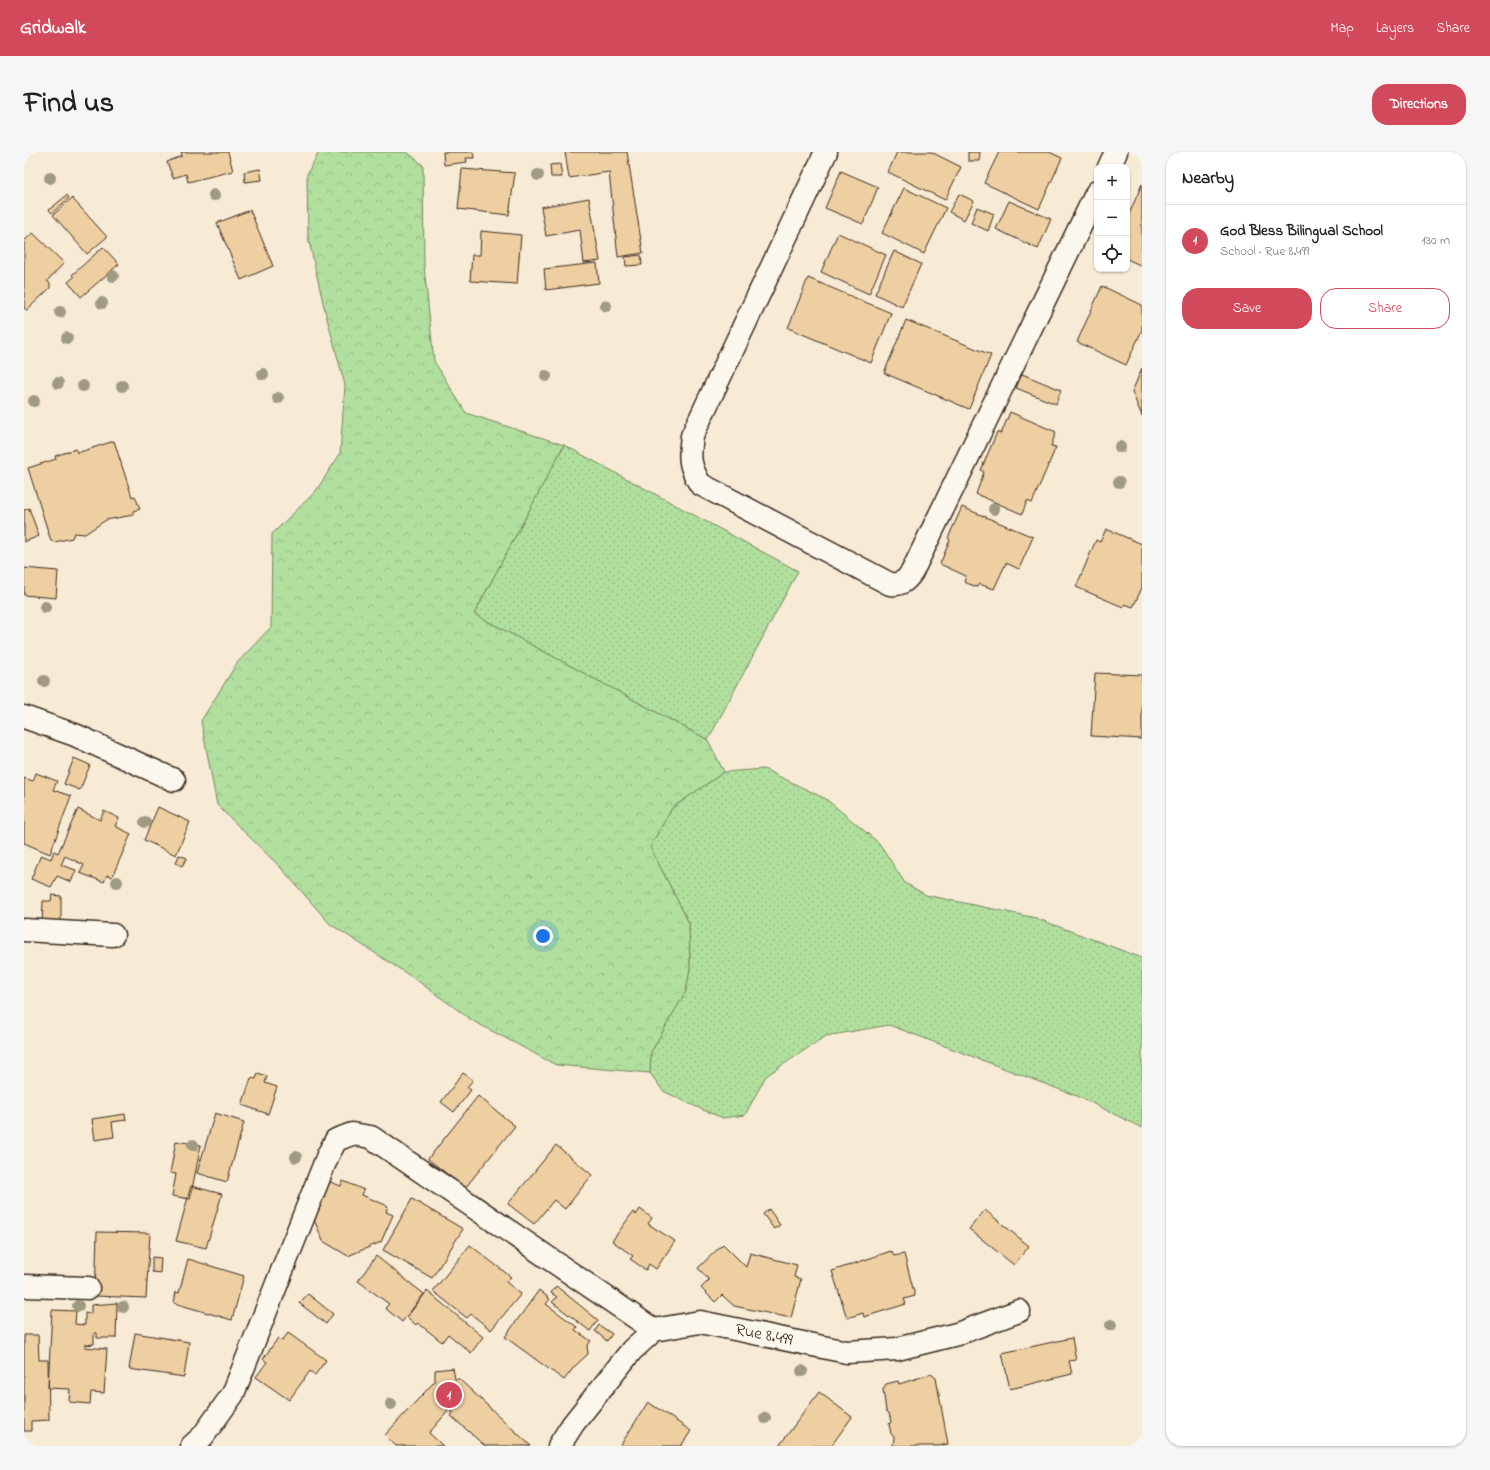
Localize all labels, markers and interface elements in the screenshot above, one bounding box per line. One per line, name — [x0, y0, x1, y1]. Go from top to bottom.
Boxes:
text: Gridwalk — [20, 15, 86, 42]
text: Map — [1330, 18, 1354, 39]
text: Layers — [1376, 18, 1414, 39]
text: Share — [1436, 18, 1470, 39]
text: Find us — [24, 84, 114, 125]
button: Directions — [1372, 84, 1466, 125]
map controls — [1094, 164, 1130, 272]
button: + — [1094, 164, 1130, 200]
text: Nearby — [1182, 166, 1234, 191]
button: − — [1094, 200, 1130, 236]
text: God Bless Bilingual School — [1220, 220, 1383, 242]
text: 1 — [1193, 231, 1197, 250]
text: 130 m — [1422, 231, 1450, 250]
button: locate — [1094, 236, 1130, 272]
text: School · Rue 8.499 — [1220, 242, 1309, 261]
button: Save — [1182, 288, 1312, 329]
button: Share — [1320, 288, 1450, 329]
your location — [533, 926, 553, 946]
street label: Rue 8.499 — [733, 1317, 795, 1353]
pin: 1 — [436, 1380, 462, 1410]

